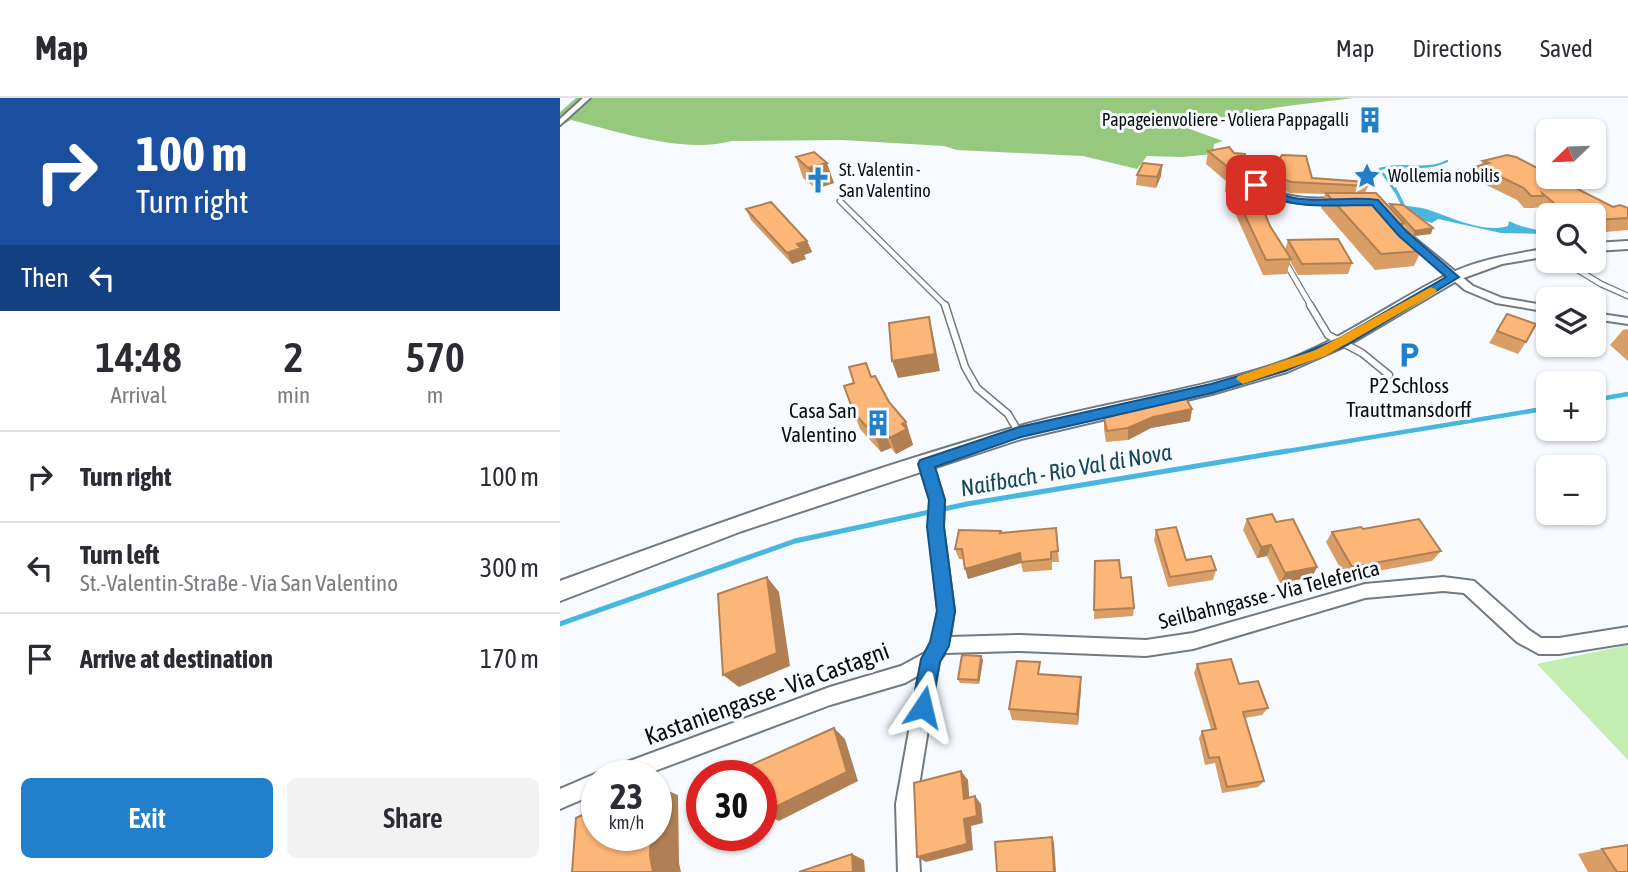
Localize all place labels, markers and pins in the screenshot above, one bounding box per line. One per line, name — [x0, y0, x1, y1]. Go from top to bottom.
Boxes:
building icon: Papageienvoliere - Voliera Pappagalli — [1355, 105, 1385, 135]
place label: Papageienvoliere - Voliera Pappagalli — [1102, 109, 1349, 130]
pin — [1226, 155, 1286, 215]
place label: St. Valentin - San Valentino — [839, 159, 931, 201]
place icon: Wollemia nobilis — [1352, 161, 1382, 191]
church icon: St. Valentin - San Valentino — [803, 165, 833, 195]
place label: Wollemia nobilis — [1388, 165, 1500, 186]
parking icon: P2 Schloss Trauttmansdorff — [1394, 340, 1424, 370]
place label: P2 Schloss Trauttmansdorff — [1346, 373, 1472, 421]
place label: Casa San Valentino — [782, 398, 857, 446]
building icon: Casa San Valentino — [863, 408, 893, 438]

